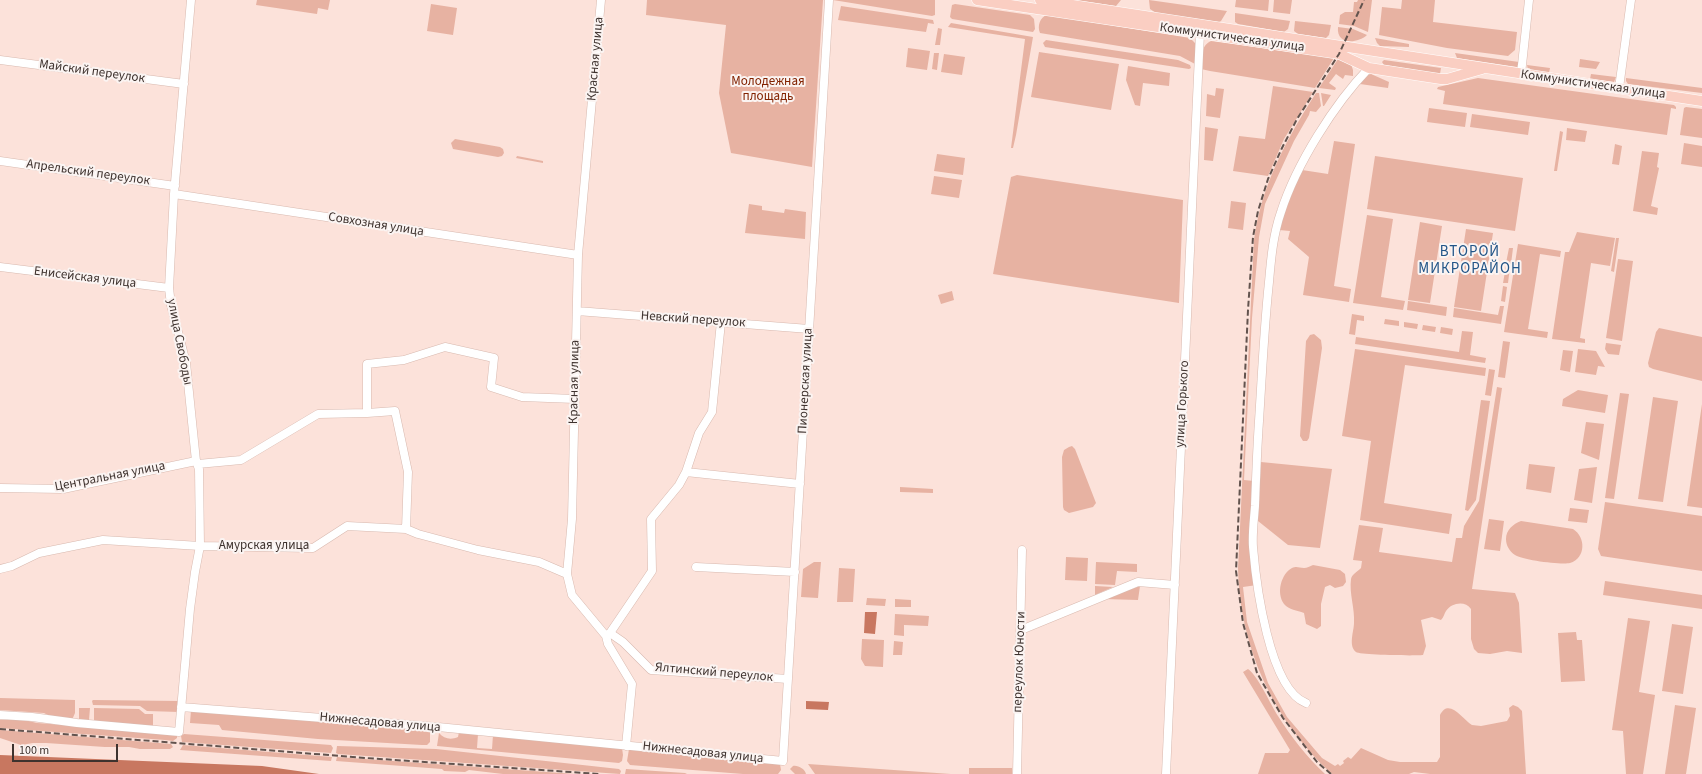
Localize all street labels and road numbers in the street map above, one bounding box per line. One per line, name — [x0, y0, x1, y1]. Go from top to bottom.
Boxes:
street label: Красная улица — [585, 16, 607, 102]
street label: Коммунистическая улица — [1159, 20, 1305, 56]
street label: Майский переулок — [38, 57, 146, 87]
street label: Коммунистическая улица — [1520, 67, 1666, 103]
street label: Апрельский переулок — [25, 157, 151, 189]
street label: Совхозная улица — [327, 210, 425, 240]
street label: Енисейская улица — [33, 264, 137, 292]
street label: улица Свободы — [163, 298, 195, 386]
street label: Невский переулок — [640, 309, 746, 331]
street label: Пионерская улица — [795, 328, 817, 434]
street label: Красная улица — [566, 340, 584, 424]
street label: улица Горького — [1173, 360, 1193, 448]
street label: Центральная улица — [53, 459, 167, 495]
street label: Амурская улица — [219, 538, 309, 554]
street label: переулок Юности — [1010, 611, 1030, 713]
street label: Ялтинский переулок — [654, 660, 774, 686]
street label: Нижнесадовая улица — [319, 710, 441, 736]
street label: Нижнесадовая улица — [642, 739, 764, 767]

